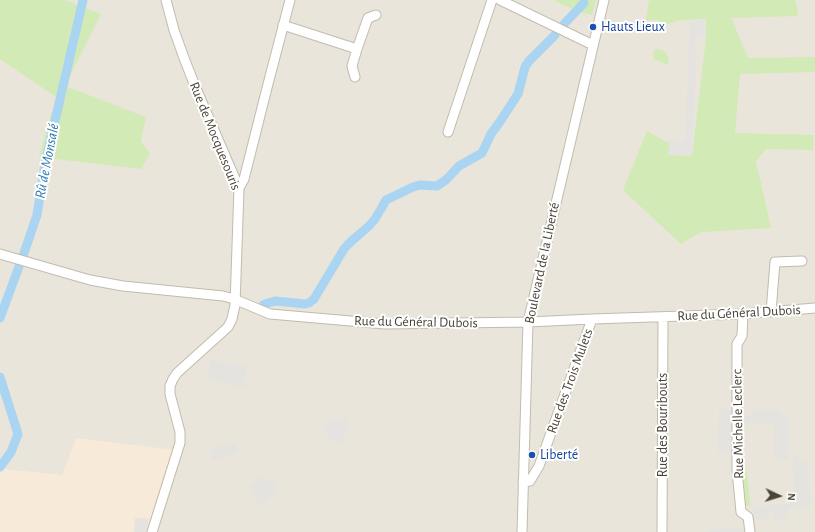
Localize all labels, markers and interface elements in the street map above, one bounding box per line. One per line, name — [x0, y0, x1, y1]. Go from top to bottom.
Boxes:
place label: Hauts Lieux — [601, 19, 665, 35]
marker: Hauts Lieux — [588, 22, 598, 32]
street label: Rue de Mocquesouris — [186, 79, 244, 193]
water label: Rû de Monsalé — [31, 122, 63, 200]
street label: Boulevard de la Liberté — [521, 201, 563, 325]
street label: Rue du Général Dubois — [677, 301, 801, 325]
street label: Rue du Général Dubois — [354, 313, 478, 331]
street label: Rue des Trois Mulets — [543, 326, 597, 436]
street label: Rue Michelle Leclerc — [729, 369, 747, 479]
street label: Rue des Bouribouts — [655, 373, 671, 477]
place label: Liberté — [540, 447, 578, 463]
marker: Liberté — [527, 450, 537, 460]
north arrow — [759, 476, 799, 516]
text: N — [786, 493, 797, 501]

